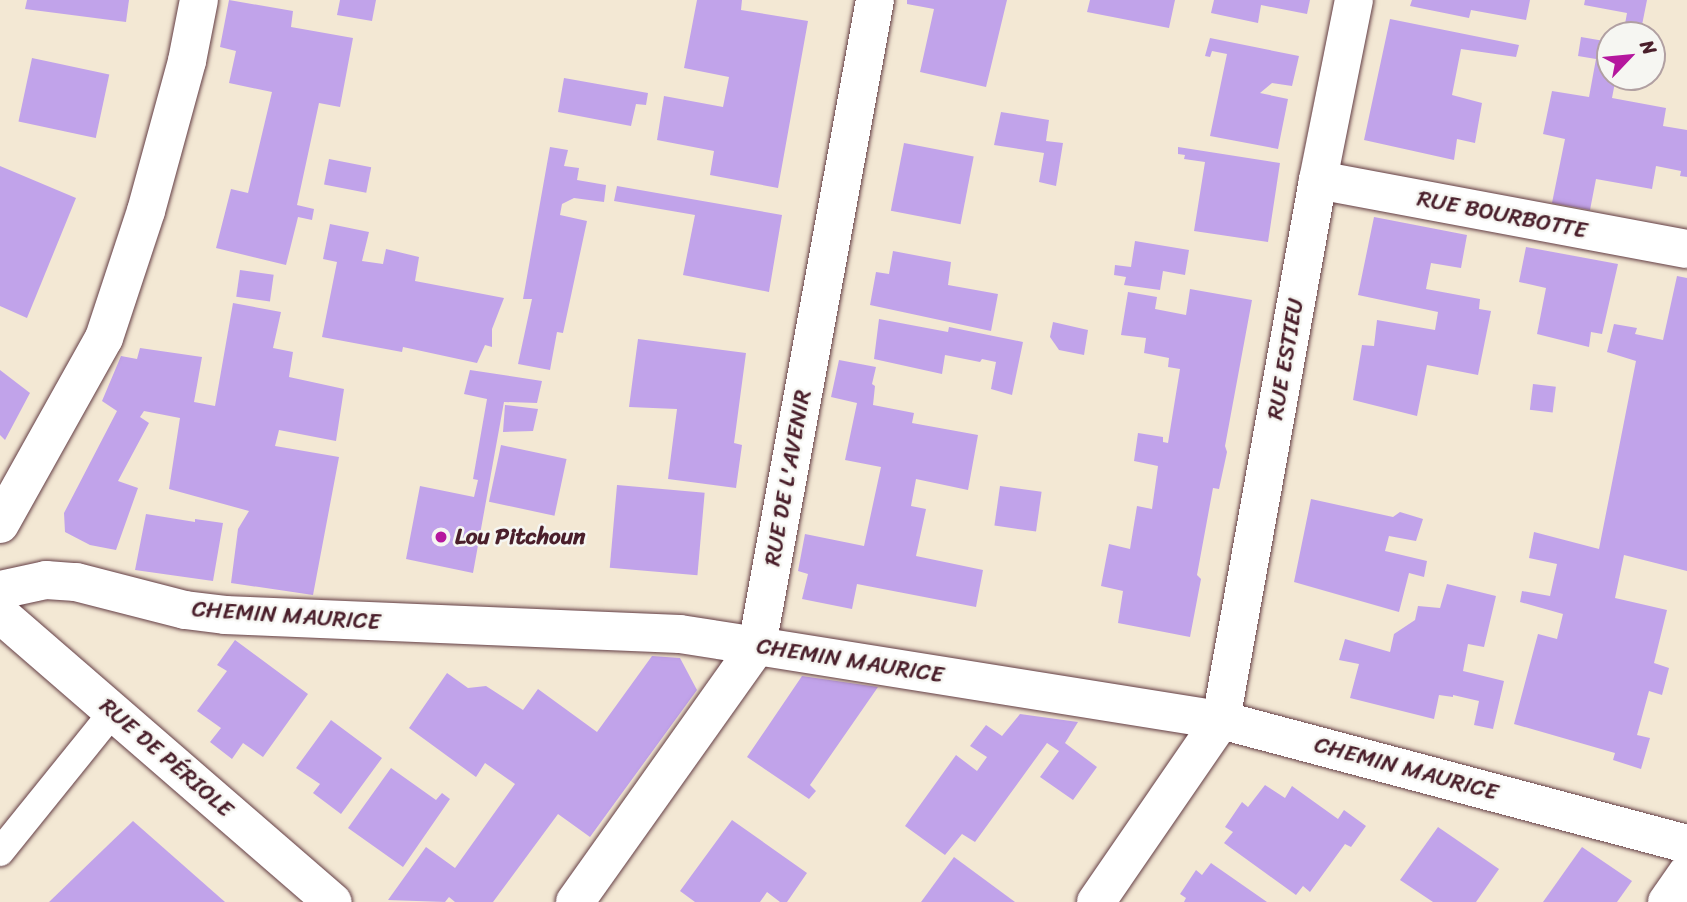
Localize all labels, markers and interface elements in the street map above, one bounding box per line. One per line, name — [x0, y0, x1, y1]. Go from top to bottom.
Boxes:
north arrow — [1596, 21, 1666, 91]
text: N — [1631, 34, 1666, 61]
street label: RUE BOURBOTTE — [1414, 185, 1590, 245]
street label: RUE ESTIEU — [1262, 296, 1310, 422]
street label: RUE DE L'AVENIR — [759, 388, 817, 568]
place label: Lou Pitchoun — [455, 523, 586, 551]
marker: Lou Pitchoun — [433, 529, 449, 545]
street label: CHEMIN MAURICE — [192, 596, 380, 636]
street label: CHEMIN MAURICE — [755, 633, 945, 689]
street label: RUE DE PÉRIOLE — [94, 693, 238, 823]
street label: CHEMIN MAURICE — [1312, 731, 1500, 807]

